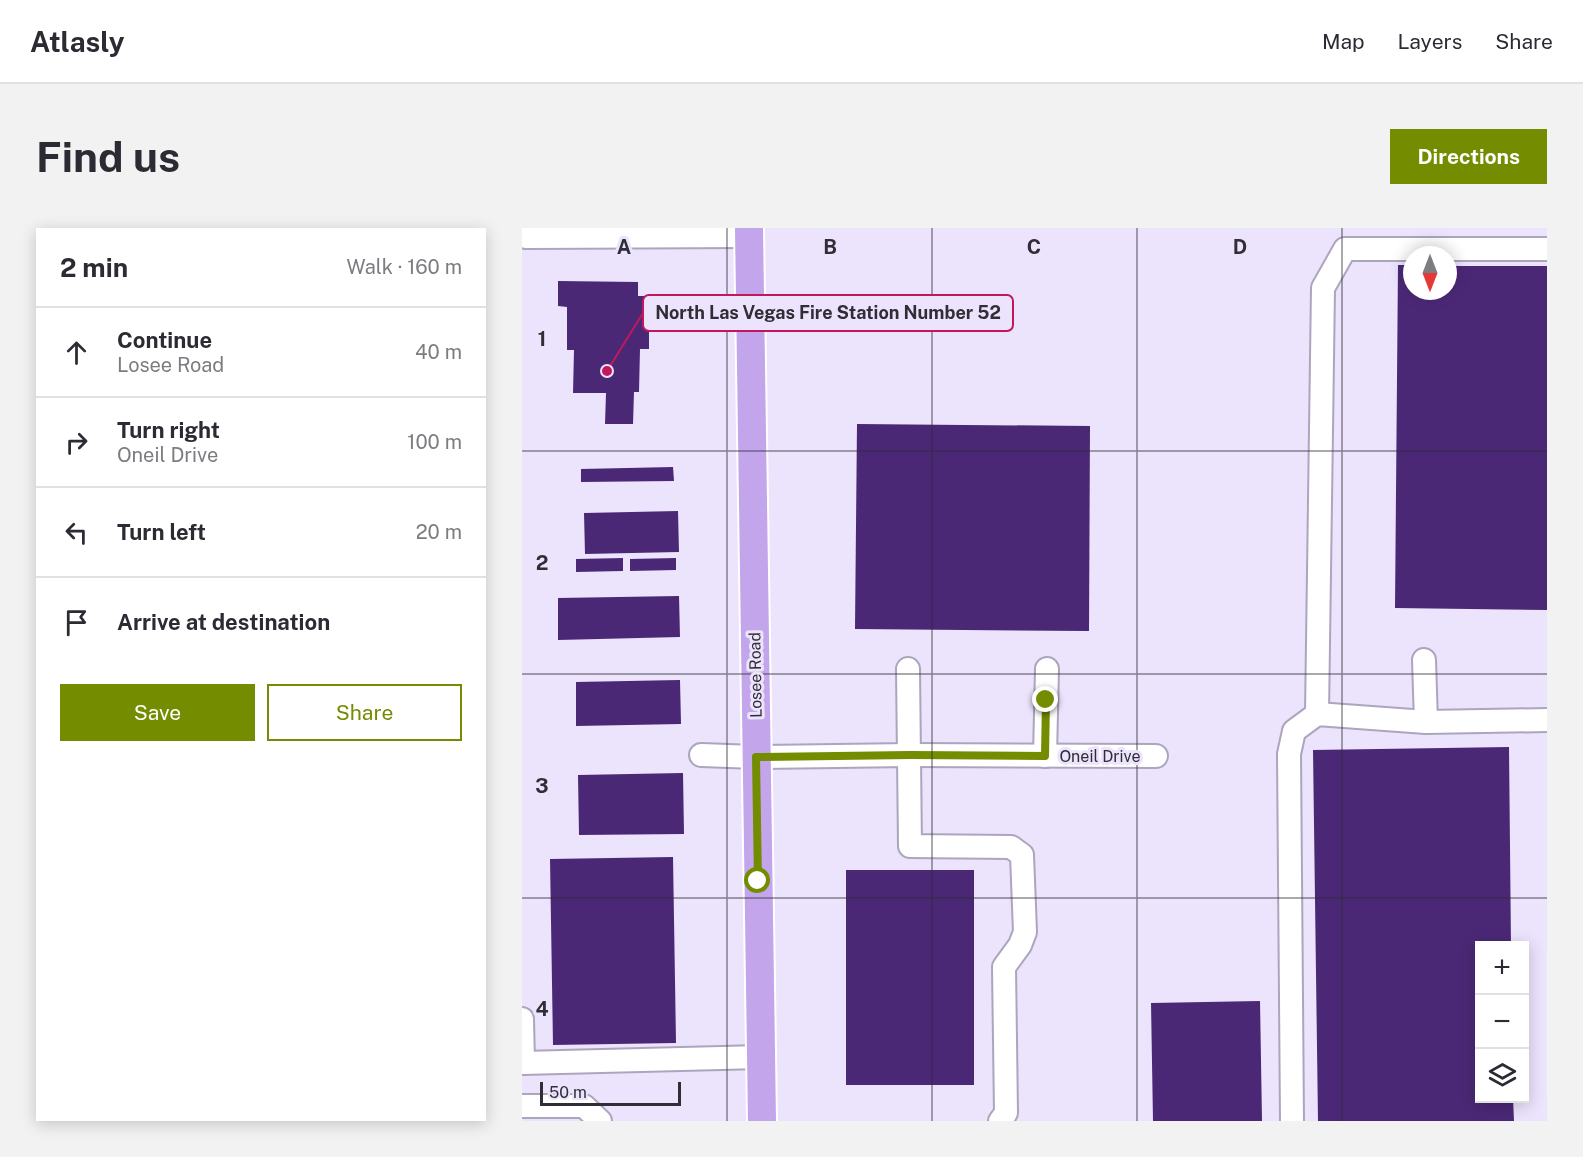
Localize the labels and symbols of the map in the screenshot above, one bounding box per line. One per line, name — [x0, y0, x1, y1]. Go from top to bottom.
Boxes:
text: A — [617, 235, 631, 259]
text: B — [823, 235, 837, 259]
text: C — [1027, 235, 1041, 259]
text: D — [1233, 235, 1247, 259]
north arrow — [1403, 246, 1457, 300]
callout: North Las Vegas Fire Station Number 52 — [643, 295, 1013, 331]
text: North Las Vegas Fire Station Number 52 — [655, 302, 1001, 323]
text: 1 — [538, 327, 546, 351]
text: 2 — [536, 551, 548, 575]
street label: Losee Road — [745, 632, 766, 718]
route end — [1032, 686, 1058, 712]
street label: Oneil Drive — [1059, 747, 1141, 766]
text: 3 — [535, 774, 549, 798]
route start — [744, 867, 770, 893]
text: 4 — [535, 997, 549, 1021]
scale bar — [540, 1079, 681, 1106]

